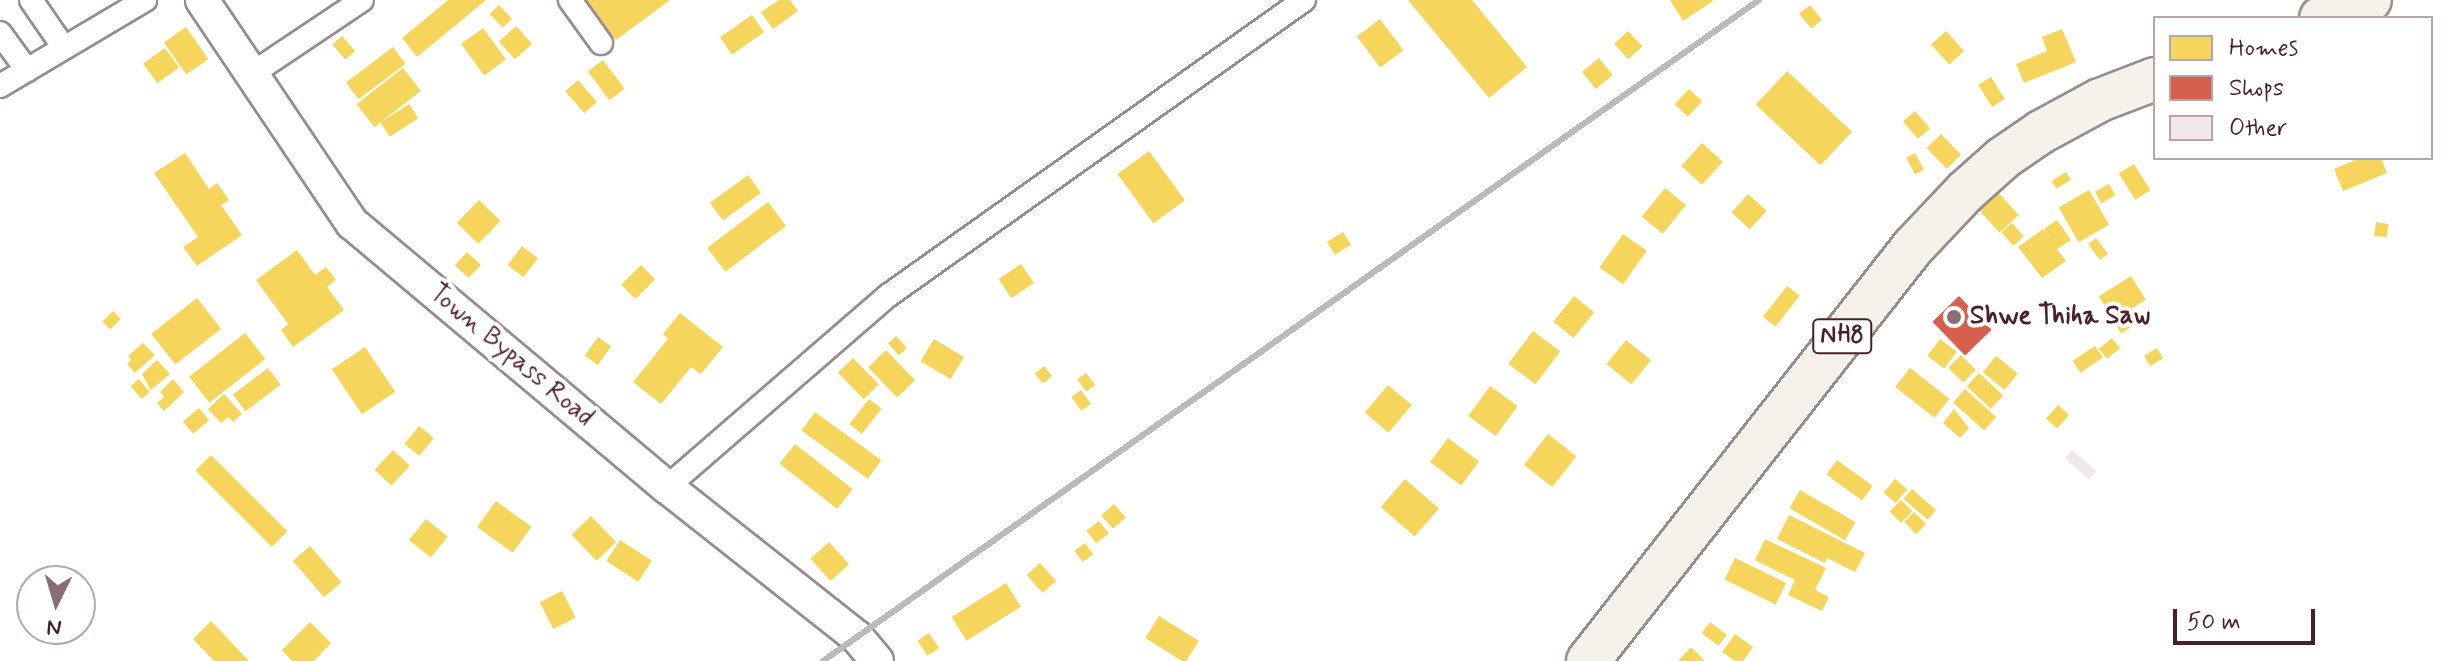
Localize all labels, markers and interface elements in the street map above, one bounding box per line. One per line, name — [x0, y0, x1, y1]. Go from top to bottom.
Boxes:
legend — [2153, 16, 2433, 160]
text: Homes — [2229, 33, 2298, 64]
text: Shops — [2229, 73, 2284, 104]
text: Other — [2229, 113, 2287, 144]
street label: Town Bypass Road — [423, 279, 599, 433]
place label: Shwe Thiha Saw — [1970, 301, 2147, 333]
marker: Shwe Thiha Saw — [1945, 308, 1963, 326]
road number: NH8 — [1812, 316, 1872, 356]
north arrow — [16, 565, 96, 645]
scale bar — [2177, 593, 2319, 643]
text: 50 m — [2187, 607, 2241, 638]
text: N — [46, 612, 63, 642]

